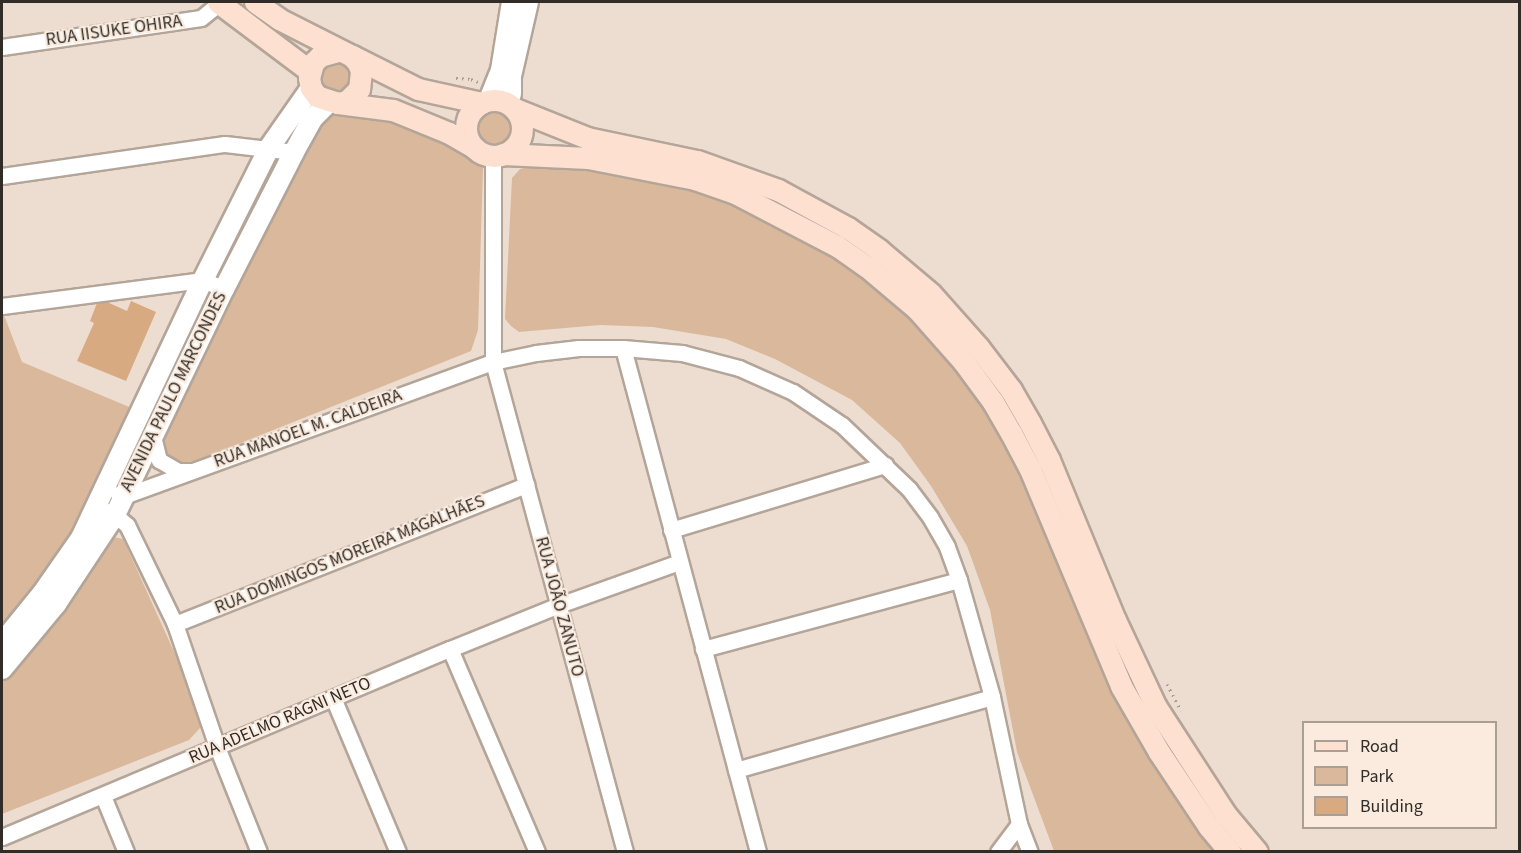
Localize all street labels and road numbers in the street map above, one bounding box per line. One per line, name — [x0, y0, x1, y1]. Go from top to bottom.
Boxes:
street label: RUA IISUKE OHIRA — [44, 11, 184, 51]
street label: AVENIDA PAULO MARCONDES — [116, 288, 232, 496]
street label: RUA MANOEL M. CALDEIRA — [211, 385, 405, 473]
street label: RUA DOMINGOS MOREIRA MAGALHÃES — [212, 491, 488, 619]
street label: RUA JOÃO ZANUTO — [530, 535, 588, 679]
street label: RUA ADELMO RAGNI NETO — [186, 673, 374, 769]

